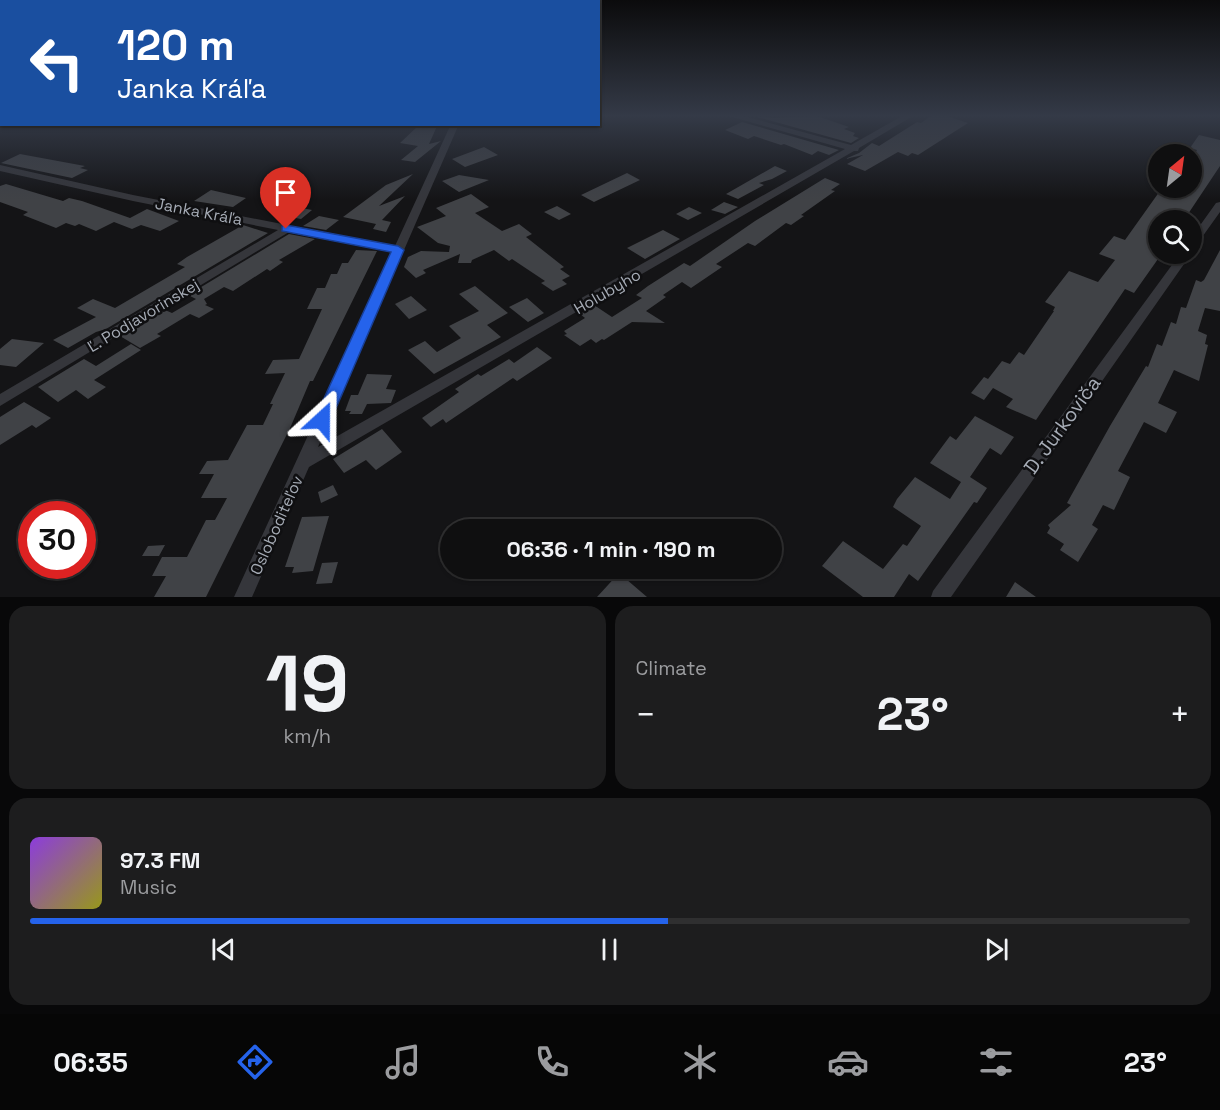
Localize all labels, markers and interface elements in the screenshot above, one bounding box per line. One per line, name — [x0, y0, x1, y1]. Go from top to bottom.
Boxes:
text: 120 m — [117, 19, 235, 72]
icon: left — [18, 24, 96, 102]
text: Janka Kráľa — [117, 71, 267, 106]
north arrow — [1148, 144, 1202, 198]
map controls — [1148, 144, 1202, 264]
pin — [260, 167, 311, 229]
icon: arrive — [269, 176, 302, 209]
street label: Janka Kráľa — [153, 193, 244, 230]
button: search — [1148, 210, 1202, 264]
street label: Holubyho — [570, 264, 644, 319]
street label: Ľ. Podjavorinskej — [84, 274, 203, 357]
street label: D. Jurkoviča — [1018, 371, 1106, 479]
position arrow — [290, 388, 354, 452]
street label: Osloboditeľov — [245, 472, 308, 578]
speed limit sign: 30 — [18, 501, 96, 579]
text: 06:36 · 1 min · 190 m — [506, 535, 716, 563]
text: 19 — [266, 634, 349, 734]
text: Climate — [636, 655, 707, 681]
text: 23° — [877, 686, 949, 743]
text: − — [636, 694, 656, 736]
text: + — [1170, 694, 1190, 736]
text: km/h — [283, 723, 331, 749]
text: 97.3 FM — [120, 846, 201, 874]
text: Music — [120, 874, 177, 900]
icon: previous — [207, 933, 240, 966]
icon: pause — [593, 933, 626, 966]
icon: next — [980, 933, 1013, 966]
icon: directions — [234, 1041, 276, 1083]
icon: music — [382, 1041, 424, 1083]
icon: phone — [531, 1041, 573, 1083]
icon: climate — [679, 1041, 721, 1083]
icon: car — [827, 1041, 869, 1083]
icon: filters — [975, 1041, 1017, 1083]
text: 06:35 — [53, 1045, 128, 1080]
text: 23° — [1124, 1045, 1167, 1080]

